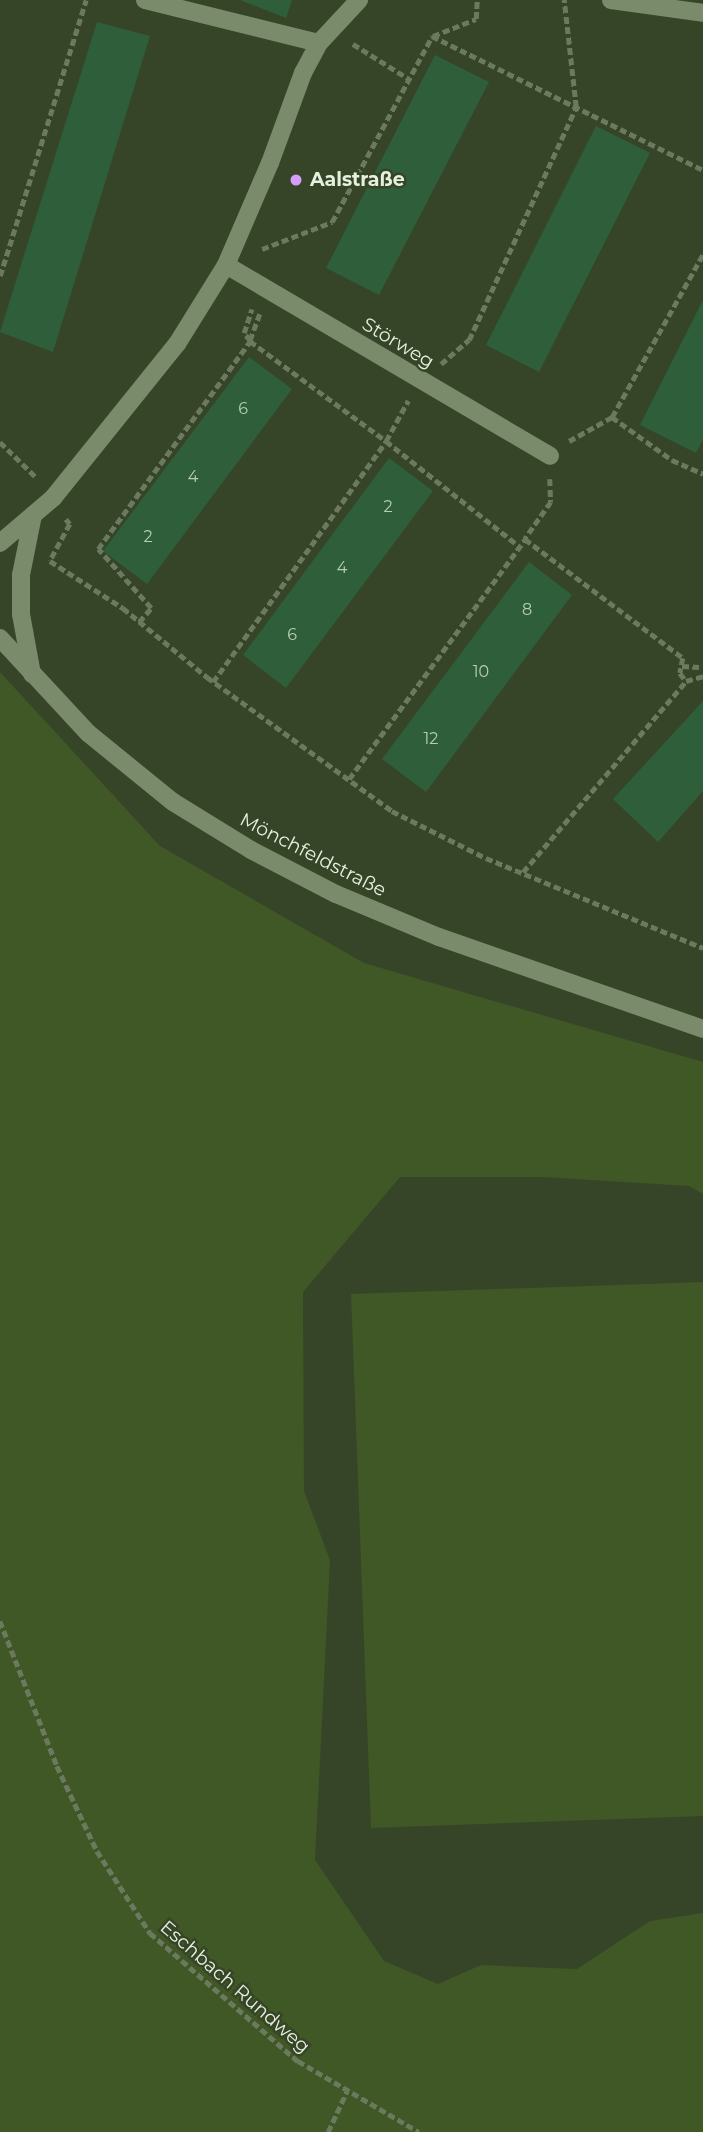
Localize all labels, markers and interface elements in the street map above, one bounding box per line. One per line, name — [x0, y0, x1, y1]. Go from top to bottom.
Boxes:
place label: Aalstraße — [310, 169, 405, 191]
marker: Aalstraße — [288, 172, 304, 188]
street label: Störweg — [358, 313, 438, 373]
house number: 6 — [238, 399, 248, 419]
house number: 4 — [188, 467, 198, 487]
house number: 2 — [383, 497, 393, 517]
house number: 2 — [143, 527, 153, 547]
house number: 4 — [337, 558, 347, 578]
house number: 8 — [522, 600, 532, 620]
house number: 6 — [287, 625, 297, 645]
house number: 10 — [473, 662, 489, 682]
house number: 12 — [424, 729, 438, 749]
street label: Mönchfeldstraße — [236, 808, 390, 902]
street label: Eschbach Rundweg — [156, 1916, 314, 2058]

